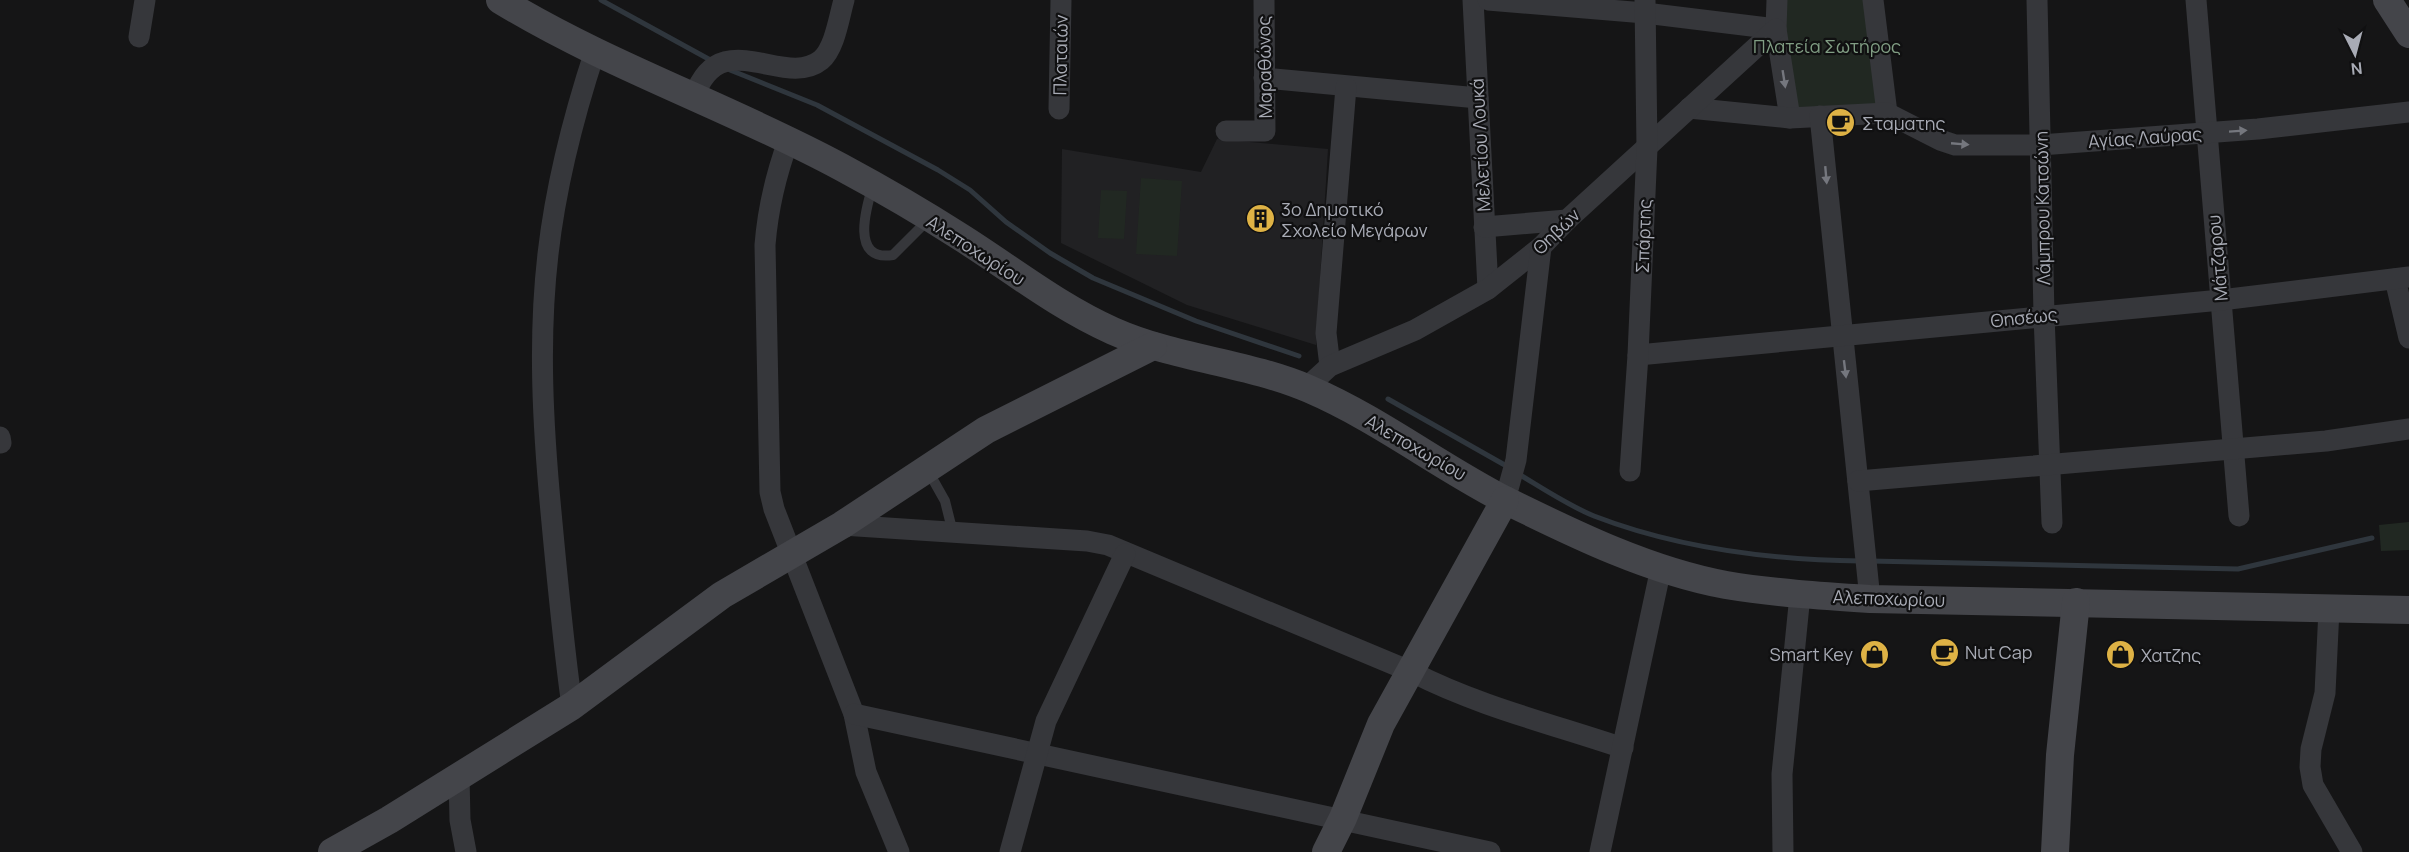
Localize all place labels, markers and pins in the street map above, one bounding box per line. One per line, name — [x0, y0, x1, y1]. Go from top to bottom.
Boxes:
cafe icon: Σταματης — [1825, 107, 1857, 139]
place label: Σταματης — [1862, 111, 1945, 135]
place label: 3ο Δημοτικό Σχολείο Μεγάρων — [1281, 197, 1428, 242]
building icon: 3ο Δημοτικό Σχολείο Μεγάρων — [1244, 203, 1276, 235]
cafe icon: Nut Cap — [1928, 636, 1960, 668]
shop icon: Smart Key — [1858, 638, 1890, 670]
shop icon: Χατζης — [2104, 639, 2136, 671]
place label: Nut Cap — [1965, 640, 2032, 664]
place label: Smart Key — [1770, 642, 1853, 666]
place label: Χατζης — [2141, 643, 2201, 667]

